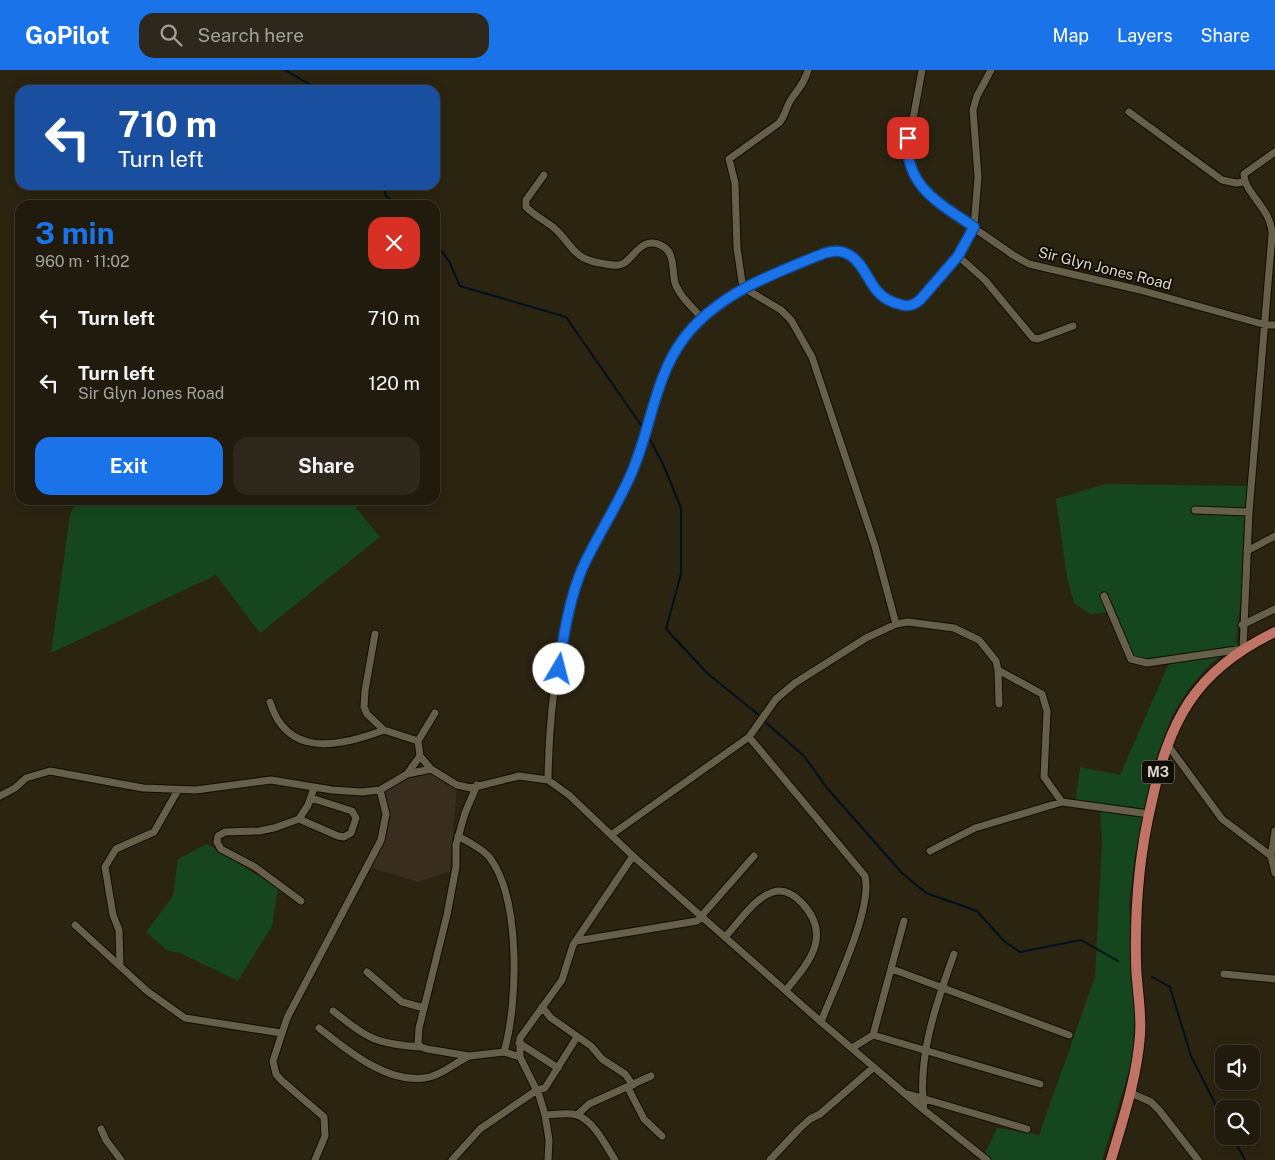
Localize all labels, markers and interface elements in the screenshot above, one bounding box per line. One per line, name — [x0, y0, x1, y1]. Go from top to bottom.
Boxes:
search box — [139, 13, 489, 58]
text: GoPilot — [25, 21, 109, 49]
icon: search — [157, 21, 185, 49]
text: Search here — [197, 24, 304, 46]
text: Map — [1053, 25, 1089, 46]
text: Layers — [1117, 25, 1173, 46]
text: Share — [1201, 25, 1250, 46]
text: 710 m — [118, 104, 217, 145]
icon: left — [35, 105, 100, 170]
pin — [887, 117, 929, 159]
icon: arrive — [894, 124, 922, 152]
text: Turn left — [118, 146, 204, 172]
text: 3 min — [35, 215, 114, 251]
button: close — [368, 217, 420, 269]
street label: Sir Glyn Jones Road — [1036, 243, 1174, 293]
text: 960 m · 11:02 — [35, 252, 130, 271]
icon: left — [35, 304, 63, 332]
text: Turn left — [78, 307, 155, 329]
text: 710 m — [368, 307, 420, 329]
text: Turn left — [78, 362, 155, 384]
icon: left — [35, 369, 63, 397]
text: 120 m — [368, 372, 420, 394]
text: Sir Glyn Jones Road — [78, 384, 224, 403]
button: Exit — [35, 437, 223, 495]
button: Share — [233, 437, 420, 495]
position arrow — [532, 642, 584, 694]
road number: M3 — [1142, 760, 1174, 784]
map controls — [1215, 1045, 1260, 1145]
button: sound — [1215, 1045, 1260, 1090]
button: search — [1215, 1100, 1260, 1145]

